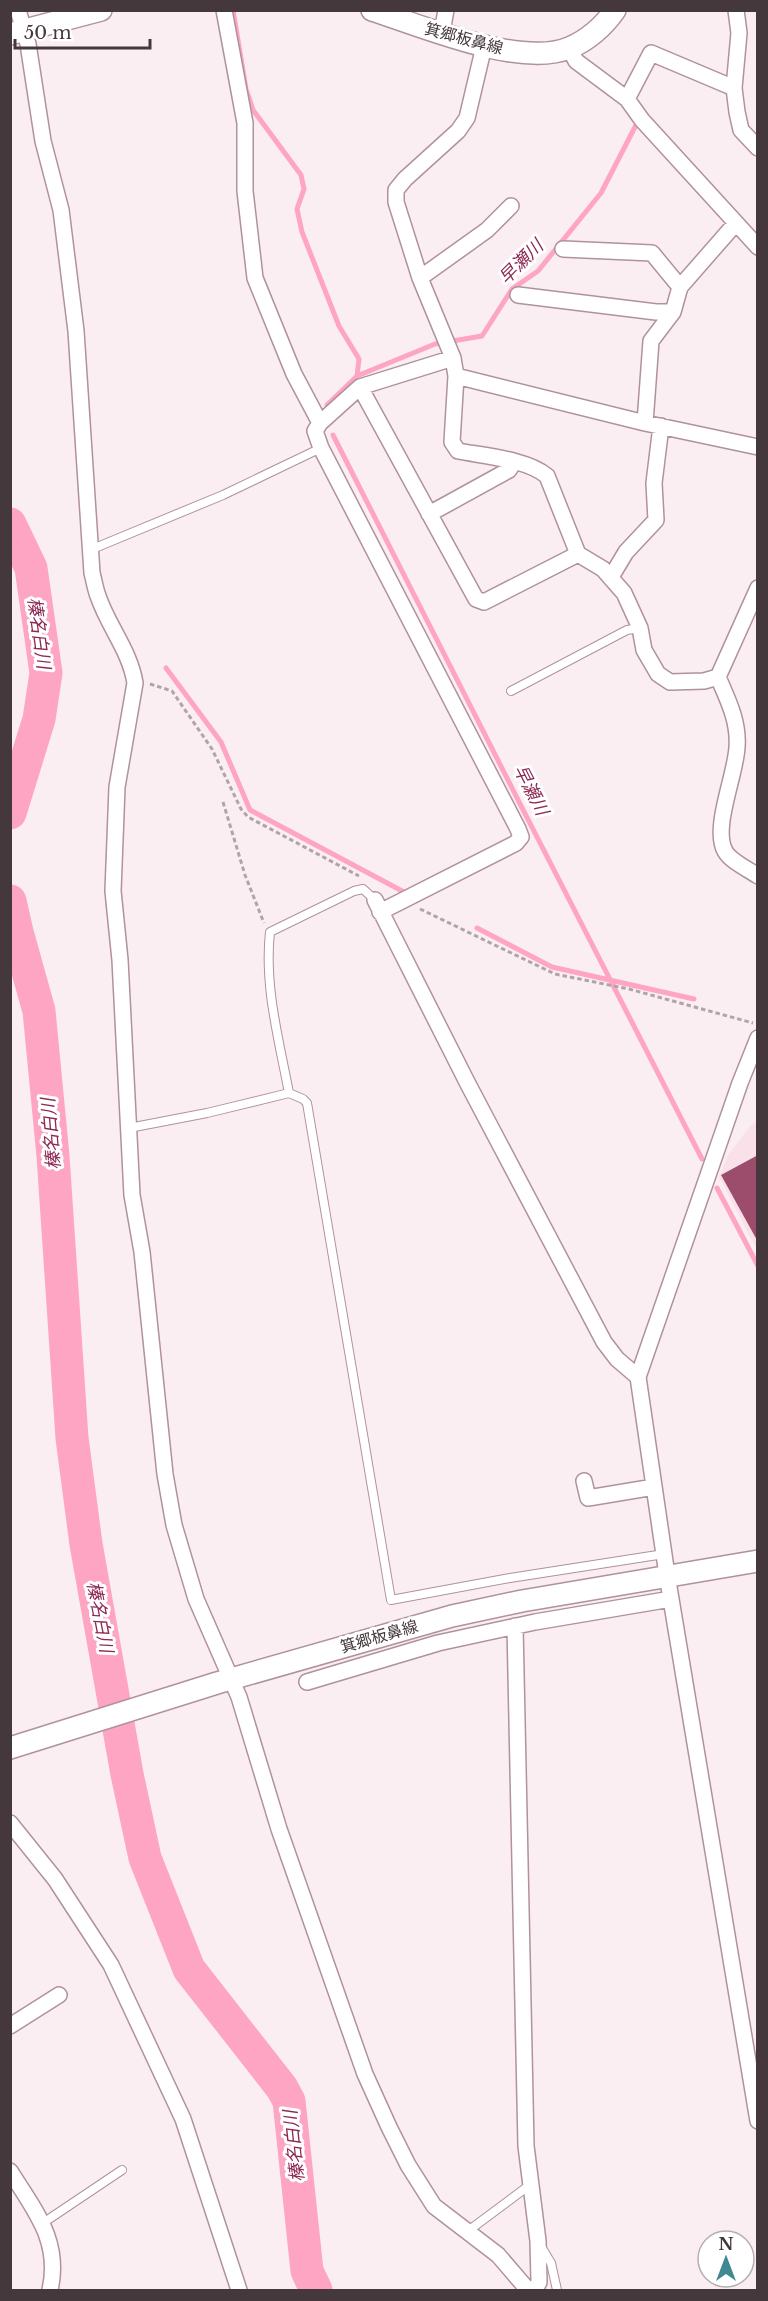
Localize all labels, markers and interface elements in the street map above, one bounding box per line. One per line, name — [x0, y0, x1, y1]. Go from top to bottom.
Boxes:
scale bar — [15, 12, 150, 50]
street label: 箕郷板鼻線 — [423, 18, 505, 58]
text: 50 m — [24, 22, 72, 44]
water label: 早瀬川 — [494, 234, 549, 289]
water label: 榛名白川 — [23, 596, 55, 672]
water label: 早瀬川 — [509, 761, 554, 821]
water label: 榛名白川 — [37, 1095, 65, 1171]
water label: 榛名白川 — [82, 1580, 118, 1656]
street label: 箕郷板鼻線 — [338, 1615, 420, 1657]
water label: 榛名白川 — [279, 2107, 309, 2183]
north arrow — [696, 2229, 756, 2289]
text: N — [718, 2234, 734, 2254]

